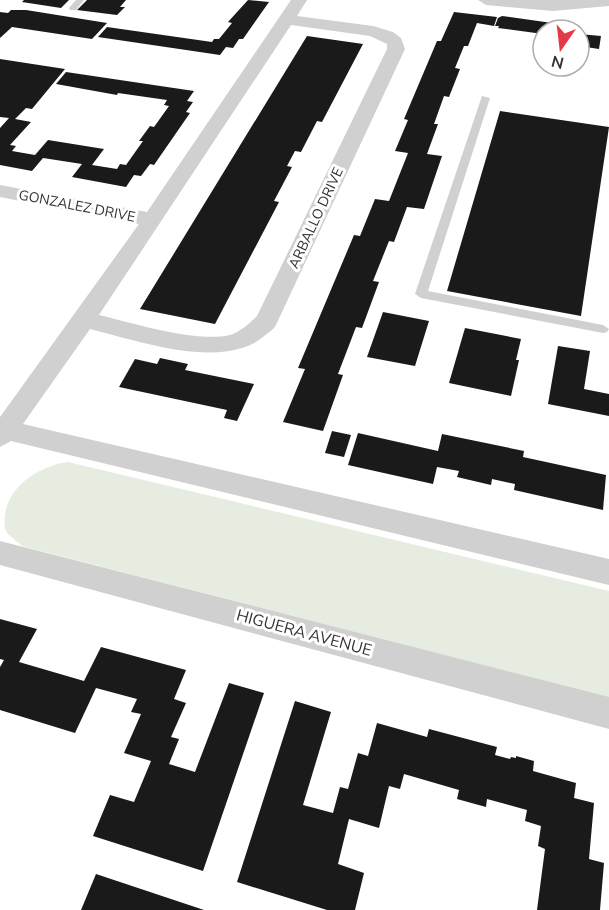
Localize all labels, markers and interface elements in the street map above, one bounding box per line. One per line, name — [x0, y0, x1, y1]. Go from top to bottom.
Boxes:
north arrow — [531, 18, 591, 78]
text: N — [549, 49, 566, 74]
street label: ARBALLO DRIVE — [284, 164, 348, 272]
street label: GONZALEZ DRIVE — [17, 185, 137, 227]
street label: HIGUERA AVENUE — [234, 604, 374, 662]

